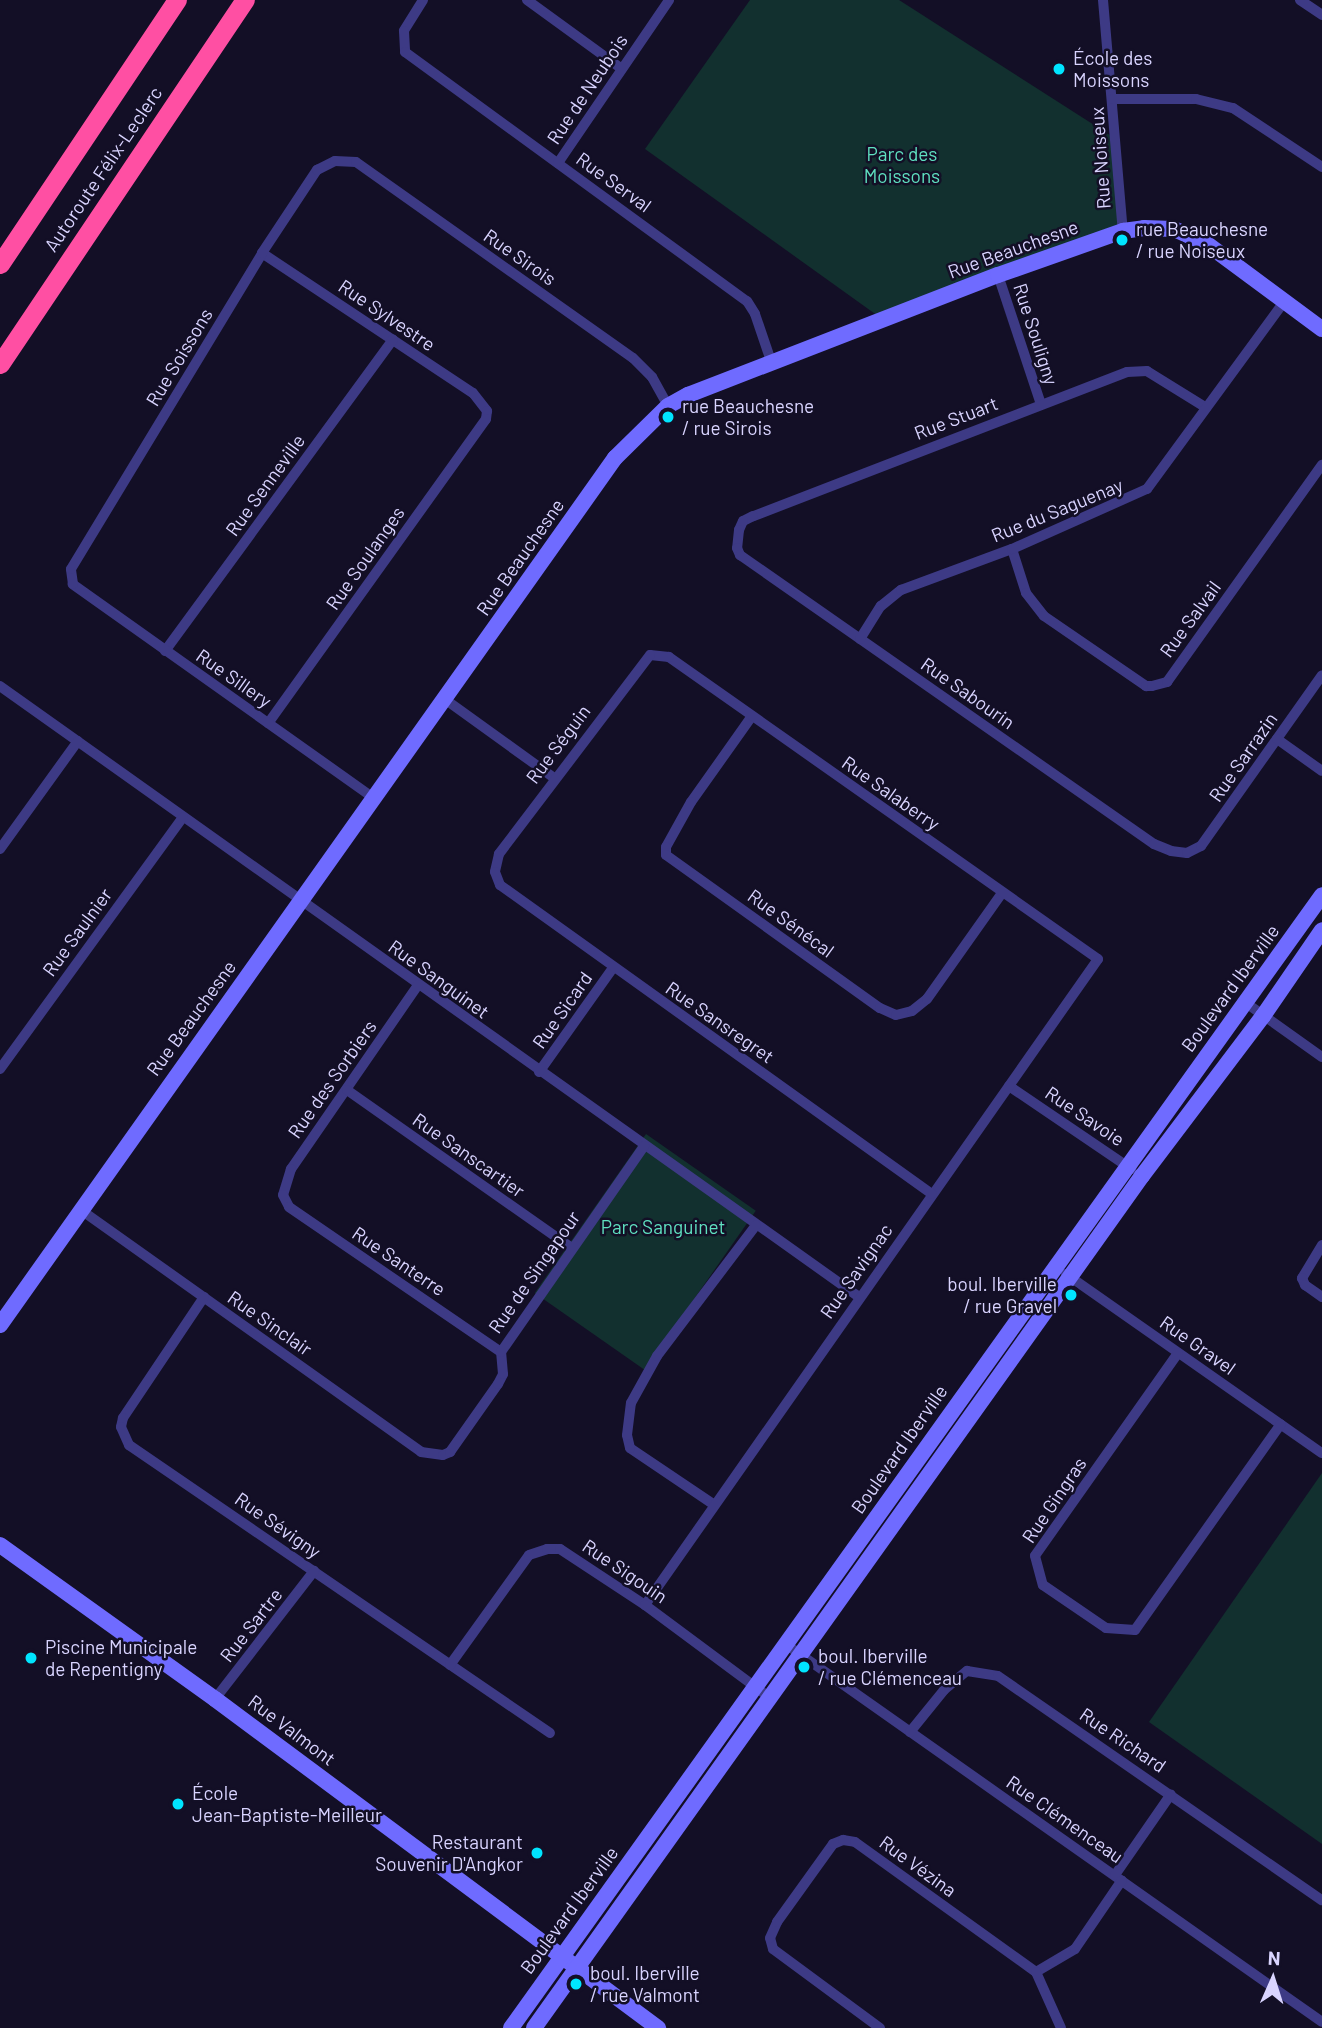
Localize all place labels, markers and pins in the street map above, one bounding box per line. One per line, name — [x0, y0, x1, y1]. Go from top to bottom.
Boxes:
place label: École des Moissons — [1073, 47, 1152, 91]
marker: École des Moissons — [1051, 61, 1067, 77]
place label: rue Beauchesne / rue Noiseux — [1136, 218, 1268, 262]
marker: rue Beauchesne / rue Noiseux — [1114, 232, 1130, 248]
place label: rue Beauchesne / rue Sirois — [682, 395, 814, 439]
marker: rue Beauchesne / rue Sirois — [660, 409, 676, 425]
place label: boul. Iberville / rue Gravel — [947, 1273, 1057, 1317]
marker: boul. Iberville / rue Gravel — [1063, 1287, 1079, 1303]
place label: Piscine Municipale de Repentigny — [45, 1636, 197, 1680]
place label: boul. Iberville / rue Clémenceau — [818, 1645, 962, 1689]
marker: Piscine Municipale de Repentigny — [23, 1650, 39, 1666]
marker: boul. Iberville / rue Clémenceau — [796, 1659, 812, 1675]
place label: École Jean-Baptiste-Meilleur — [192, 1782, 382, 1826]
marker: École Jean-Baptiste-Meilleur — [170, 1796, 186, 1812]
place label: Restaurant Souvenir D'Angkor — [375, 1831, 523, 1875]
marker: Restaurant Souvenir D'Angkor — [529, 1845, 545, 1861]
place label: boul. Iberville / rue Valmont — [590, 1962, 700, 2006]
marker: boul. Iberville / rue Valmont — [568, 1976, 584, 1992]

